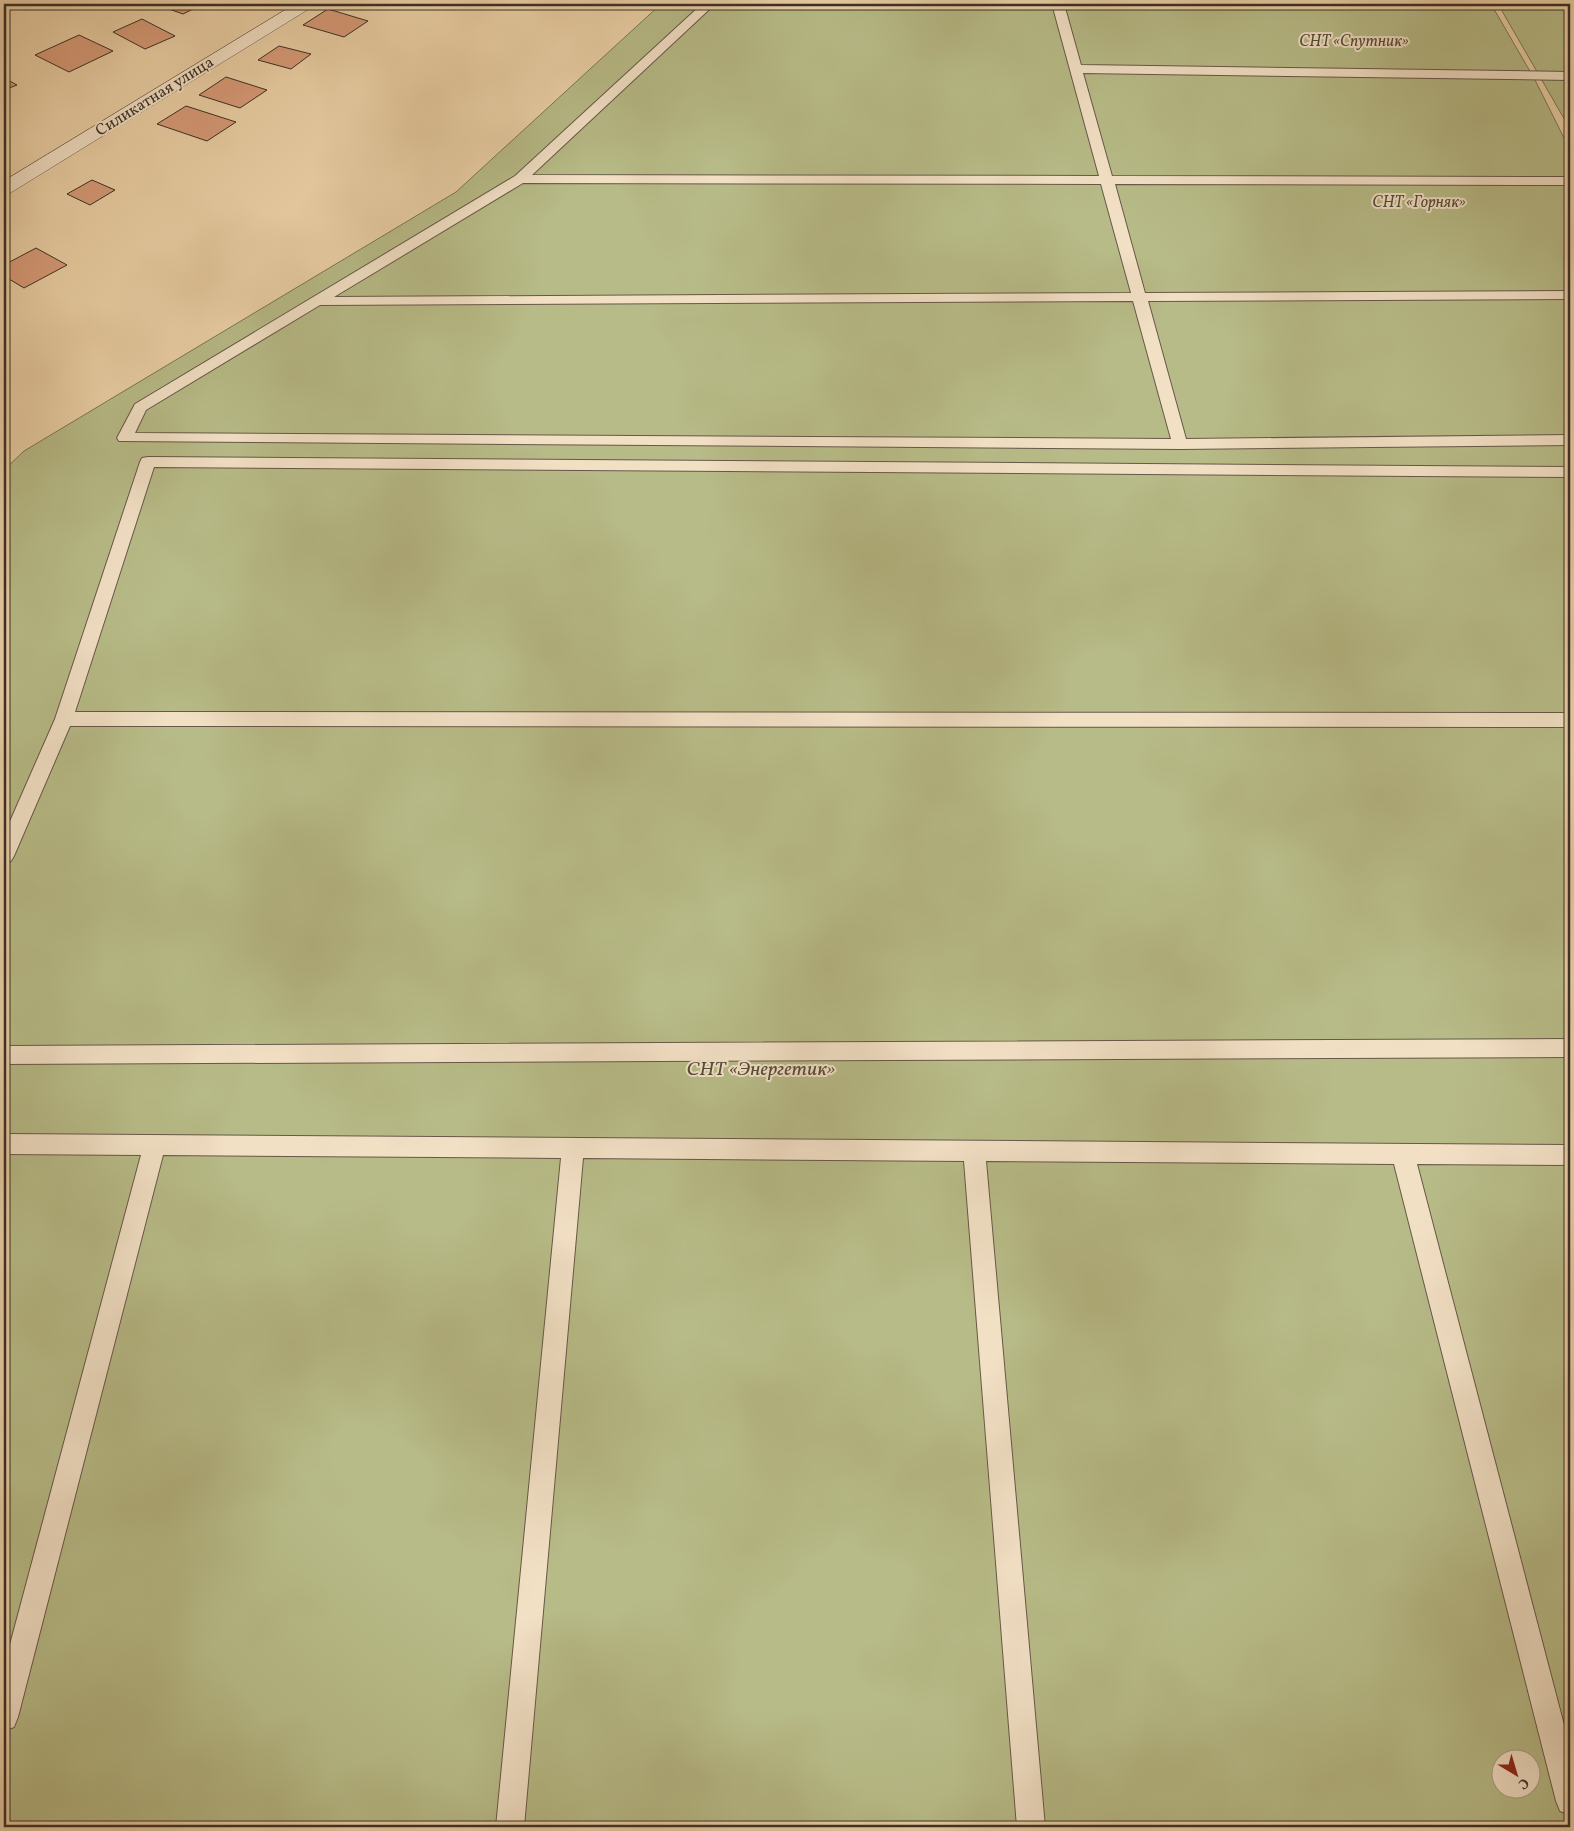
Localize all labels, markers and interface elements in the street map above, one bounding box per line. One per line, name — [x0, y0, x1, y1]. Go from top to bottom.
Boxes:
park label: СНТ «Спутник» — [1299, 31, 1409, 53]
street label: Силикатная улица — [92, 52, 218, 142]
park label: СНТ «Горняк» — [1372, 192, 1466, 214]
park label: СНТ «Энергетик» — [687, 1056, 836, 1084]
north arrow — [1492, 1748, 1542, 1798]
text: С — [1514, 1773, 1532, 1793]

